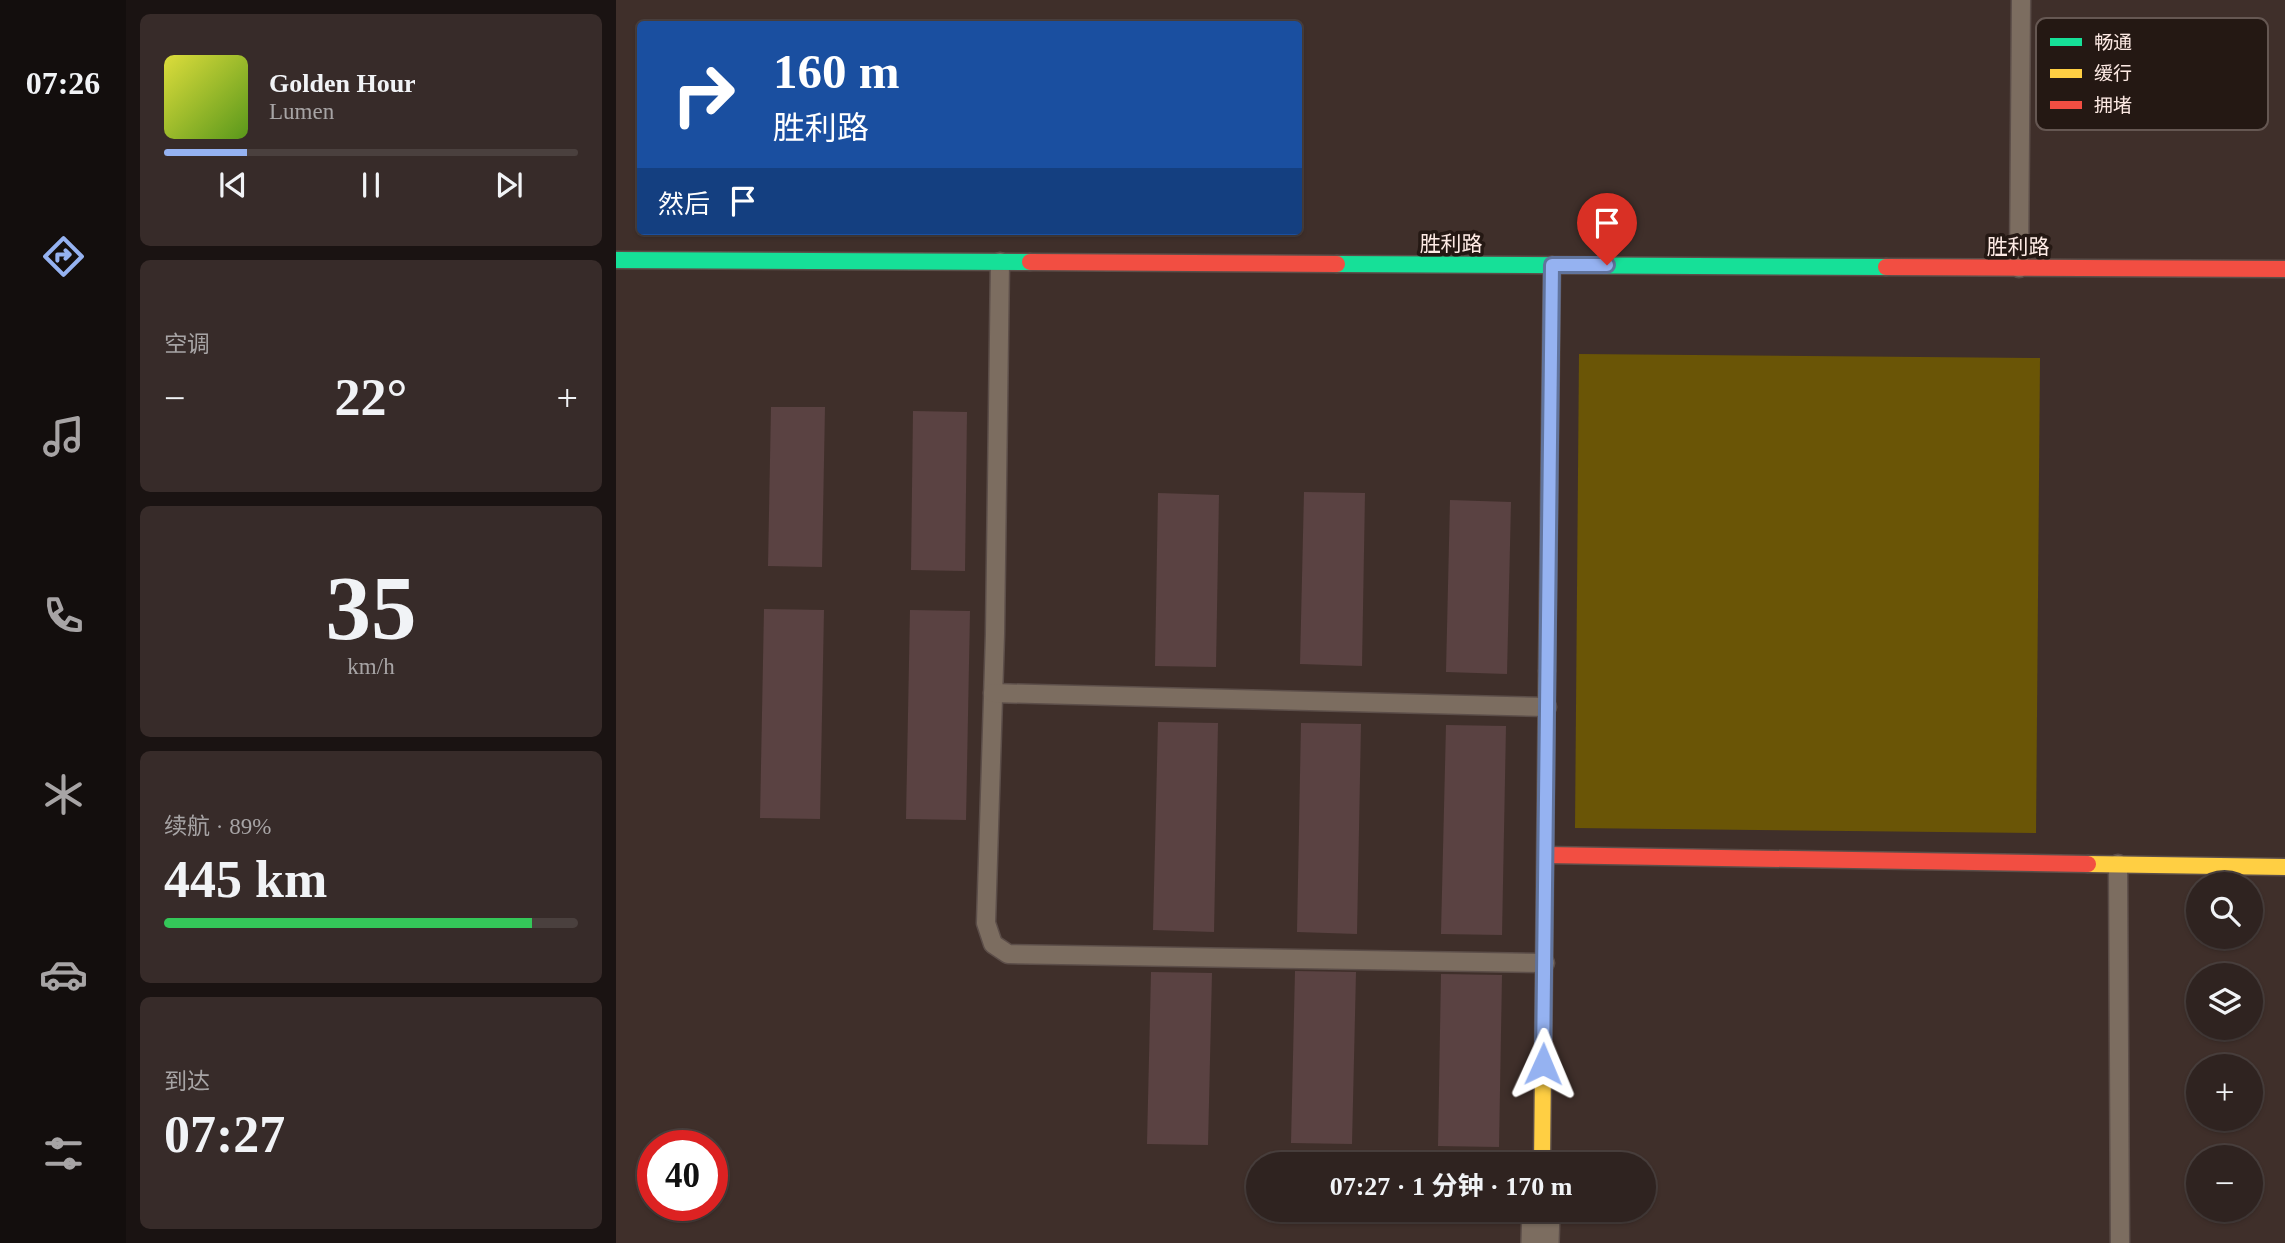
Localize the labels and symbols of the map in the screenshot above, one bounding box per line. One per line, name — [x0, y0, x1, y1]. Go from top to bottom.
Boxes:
legend — [2036, 18, 2268, 130]
text: 畅通 — [2094, 32, 2132, 53]
text: 缓行 — [2094, 63, 2132, 84]
text: 拥堵 — [2094, 95, 2132, 116]
pin — [1577, 193, 1637, 265]
street label: 胜利路 — [1420, 232, 1483, 256]
street label: 胜利路 — [1987, 235, 2050, 259]
position arrow — [1506, 1027, 1580, 1101]
speed limit sign: 40 — [637, 1130, 728, 1221]

